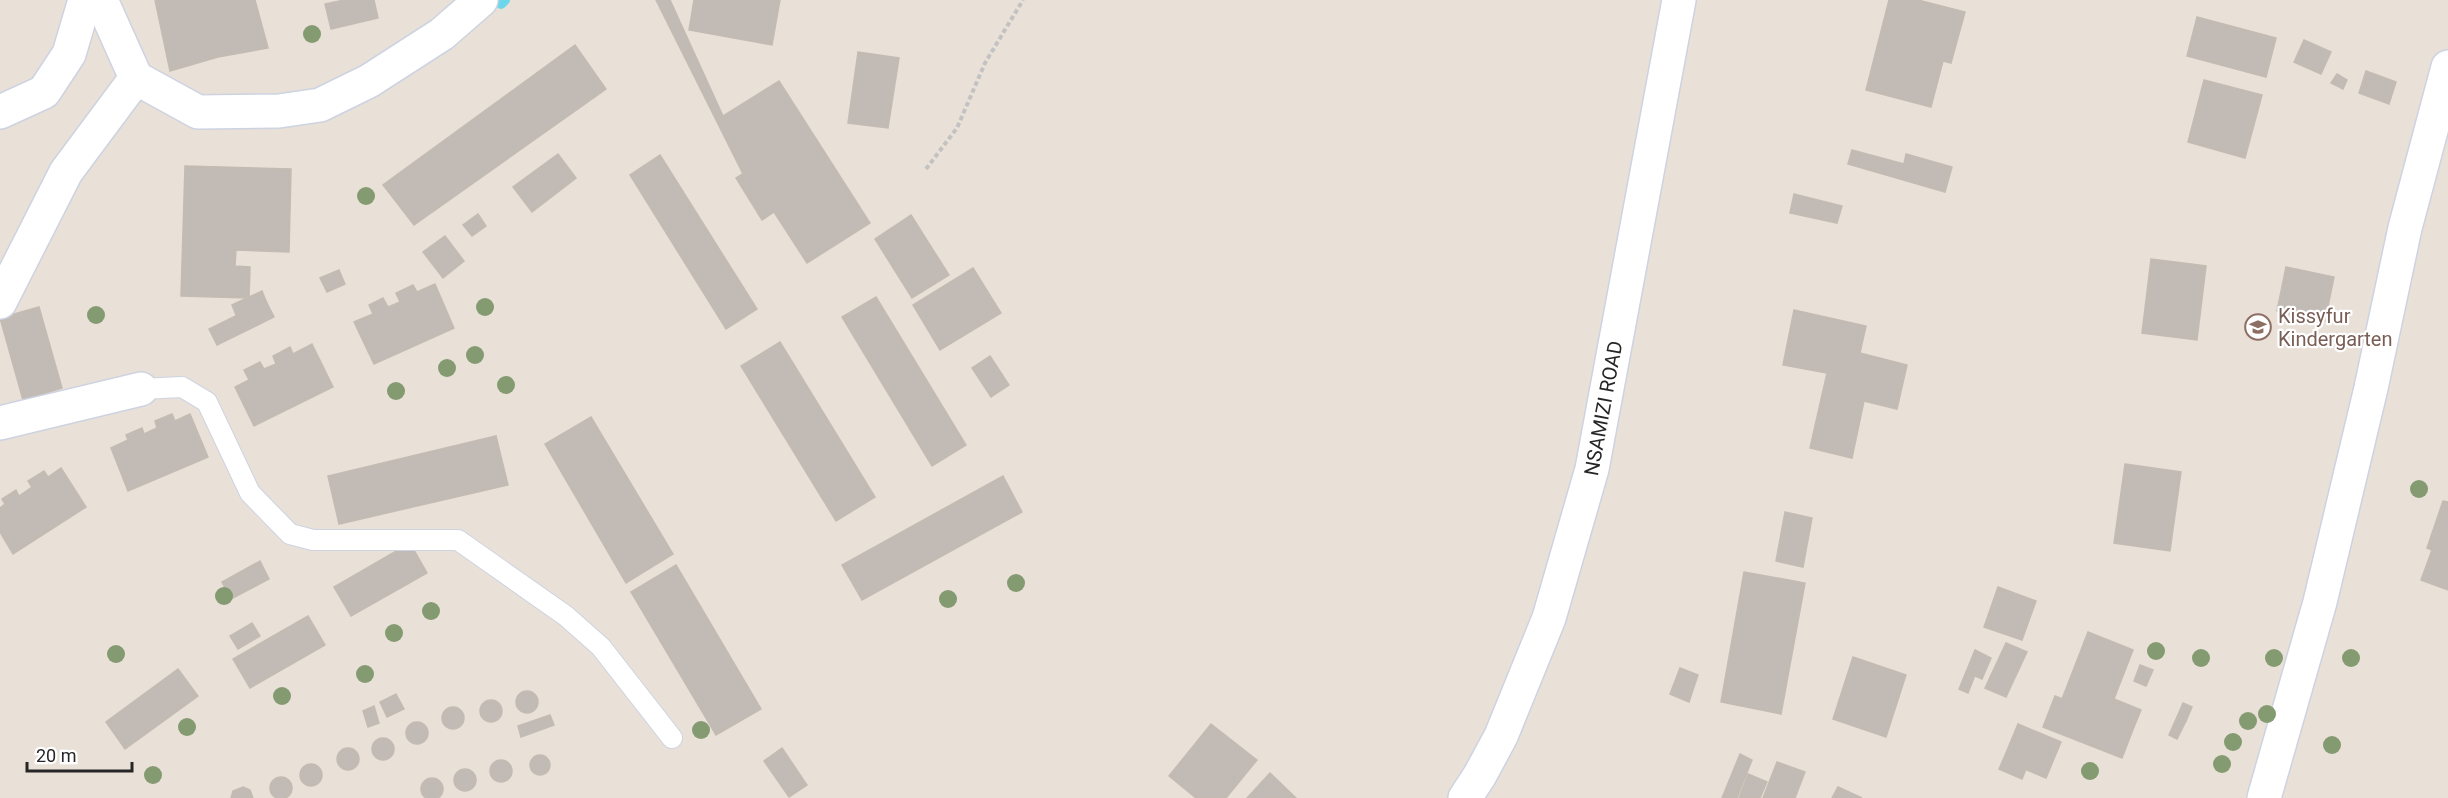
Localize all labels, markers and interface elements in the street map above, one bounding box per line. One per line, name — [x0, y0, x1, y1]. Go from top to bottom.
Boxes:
place label: Kissyfur Kindergarten — [2278, 304, 2393, 351]
school or university icon: Kissyfur Kindergarten — [2243, 312, 2273, 342]
street label: NSAMIZI ROAD — [1579, 339, 1628, 478]
scale bar — [27, 735, 132, 773]
text: 20 m — [36, 745, 76, 766]

